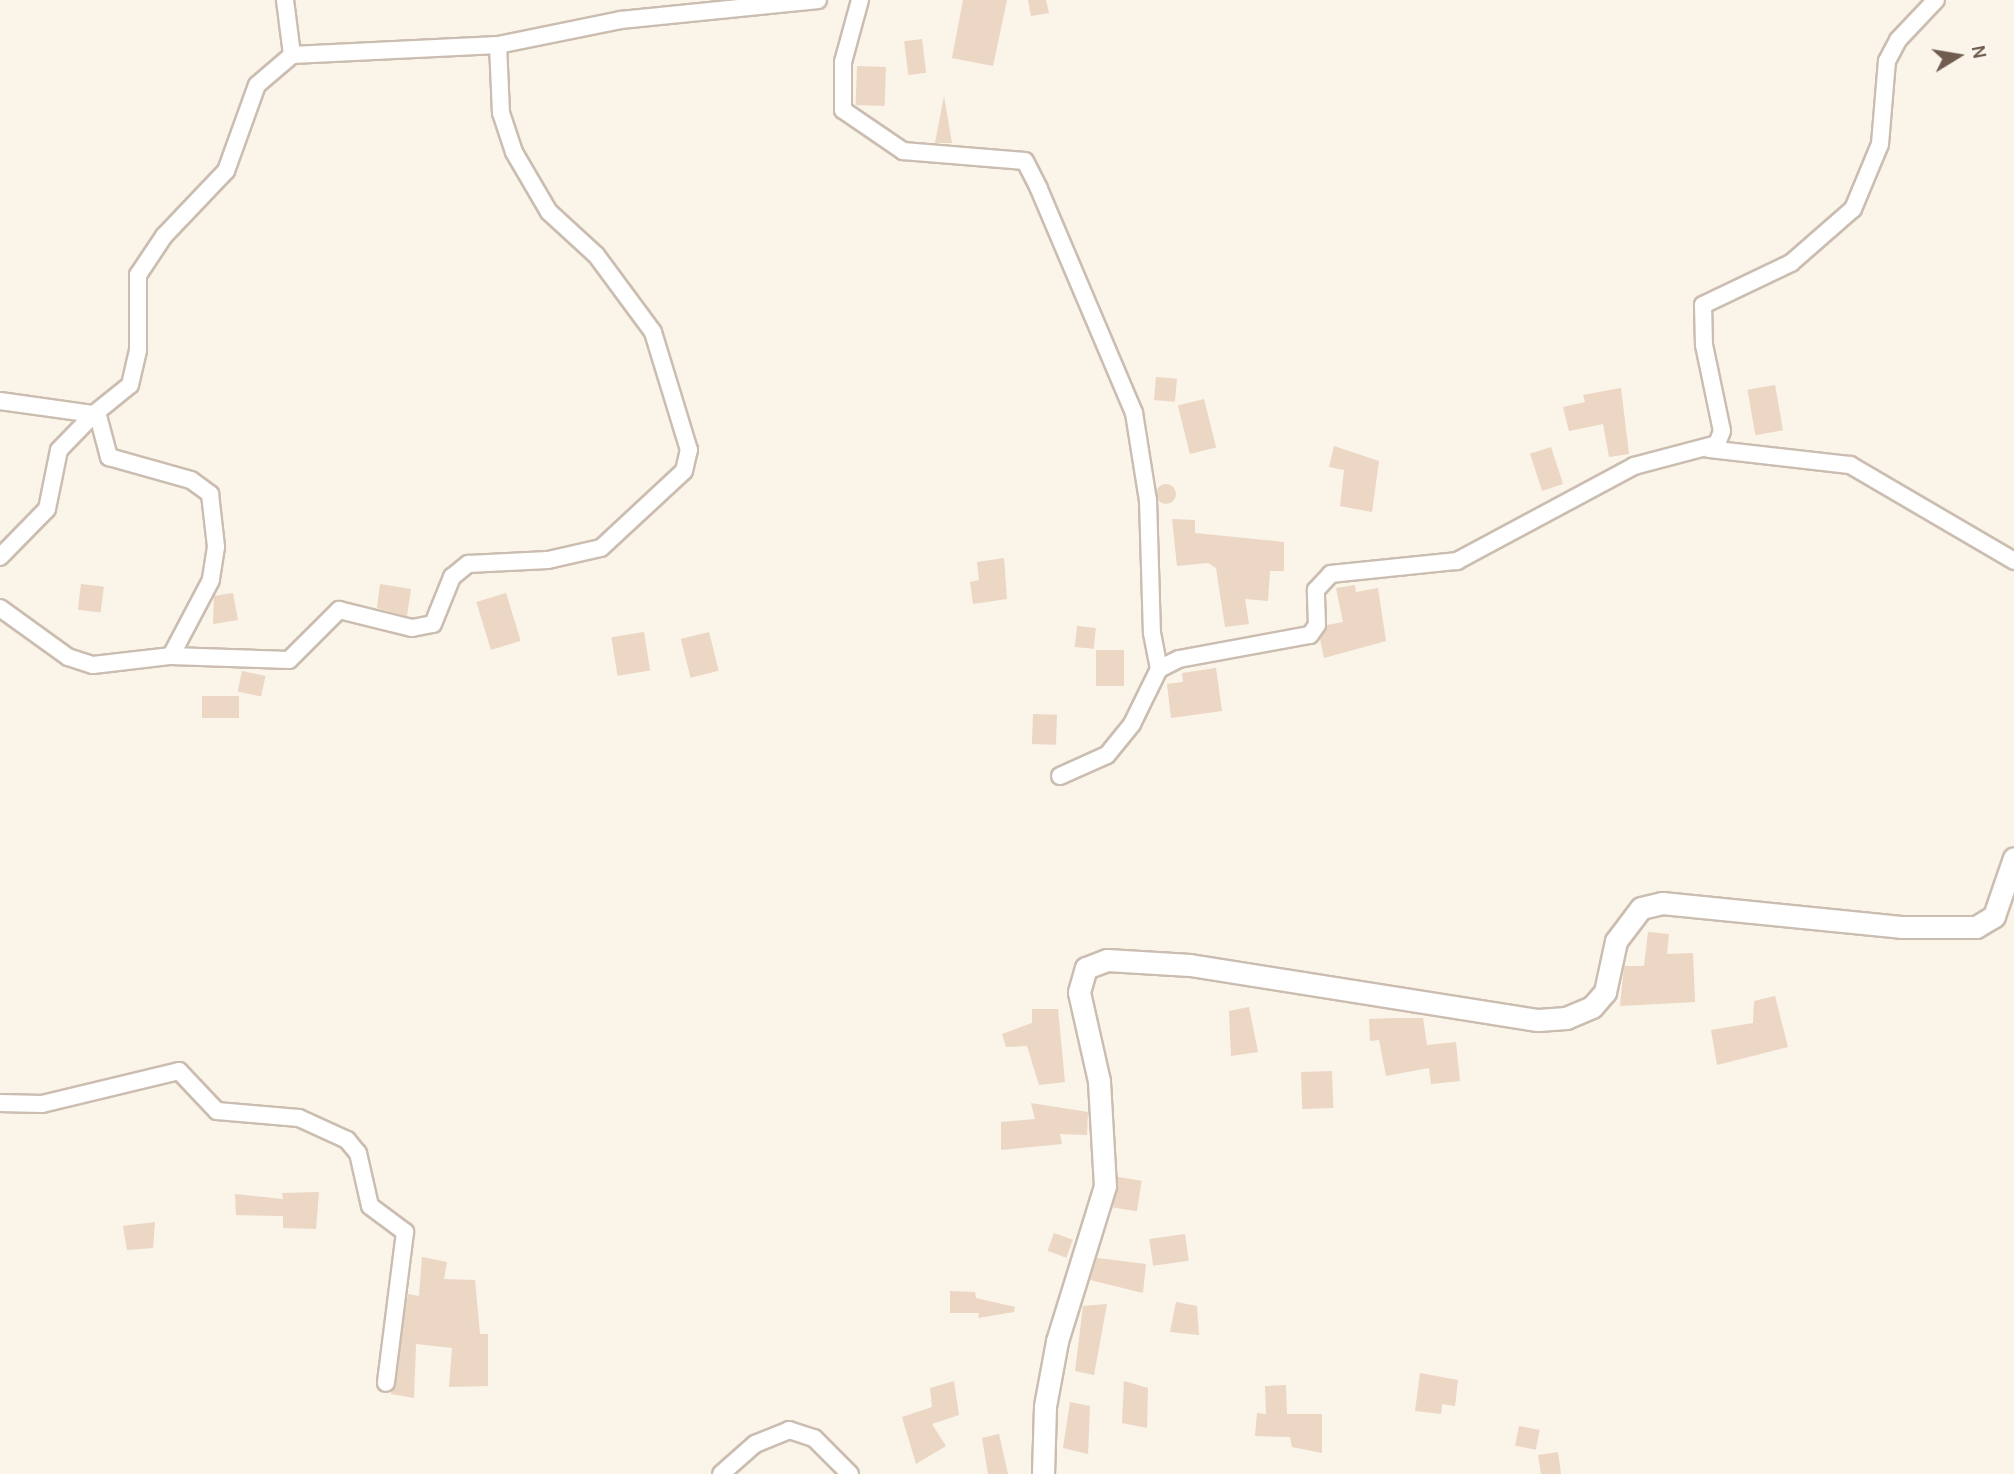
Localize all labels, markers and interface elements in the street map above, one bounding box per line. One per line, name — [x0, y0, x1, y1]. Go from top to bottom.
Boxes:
north arrow — [1923, 21, 1993, 91]
text: N — [1967, 43, 1991, 61]

